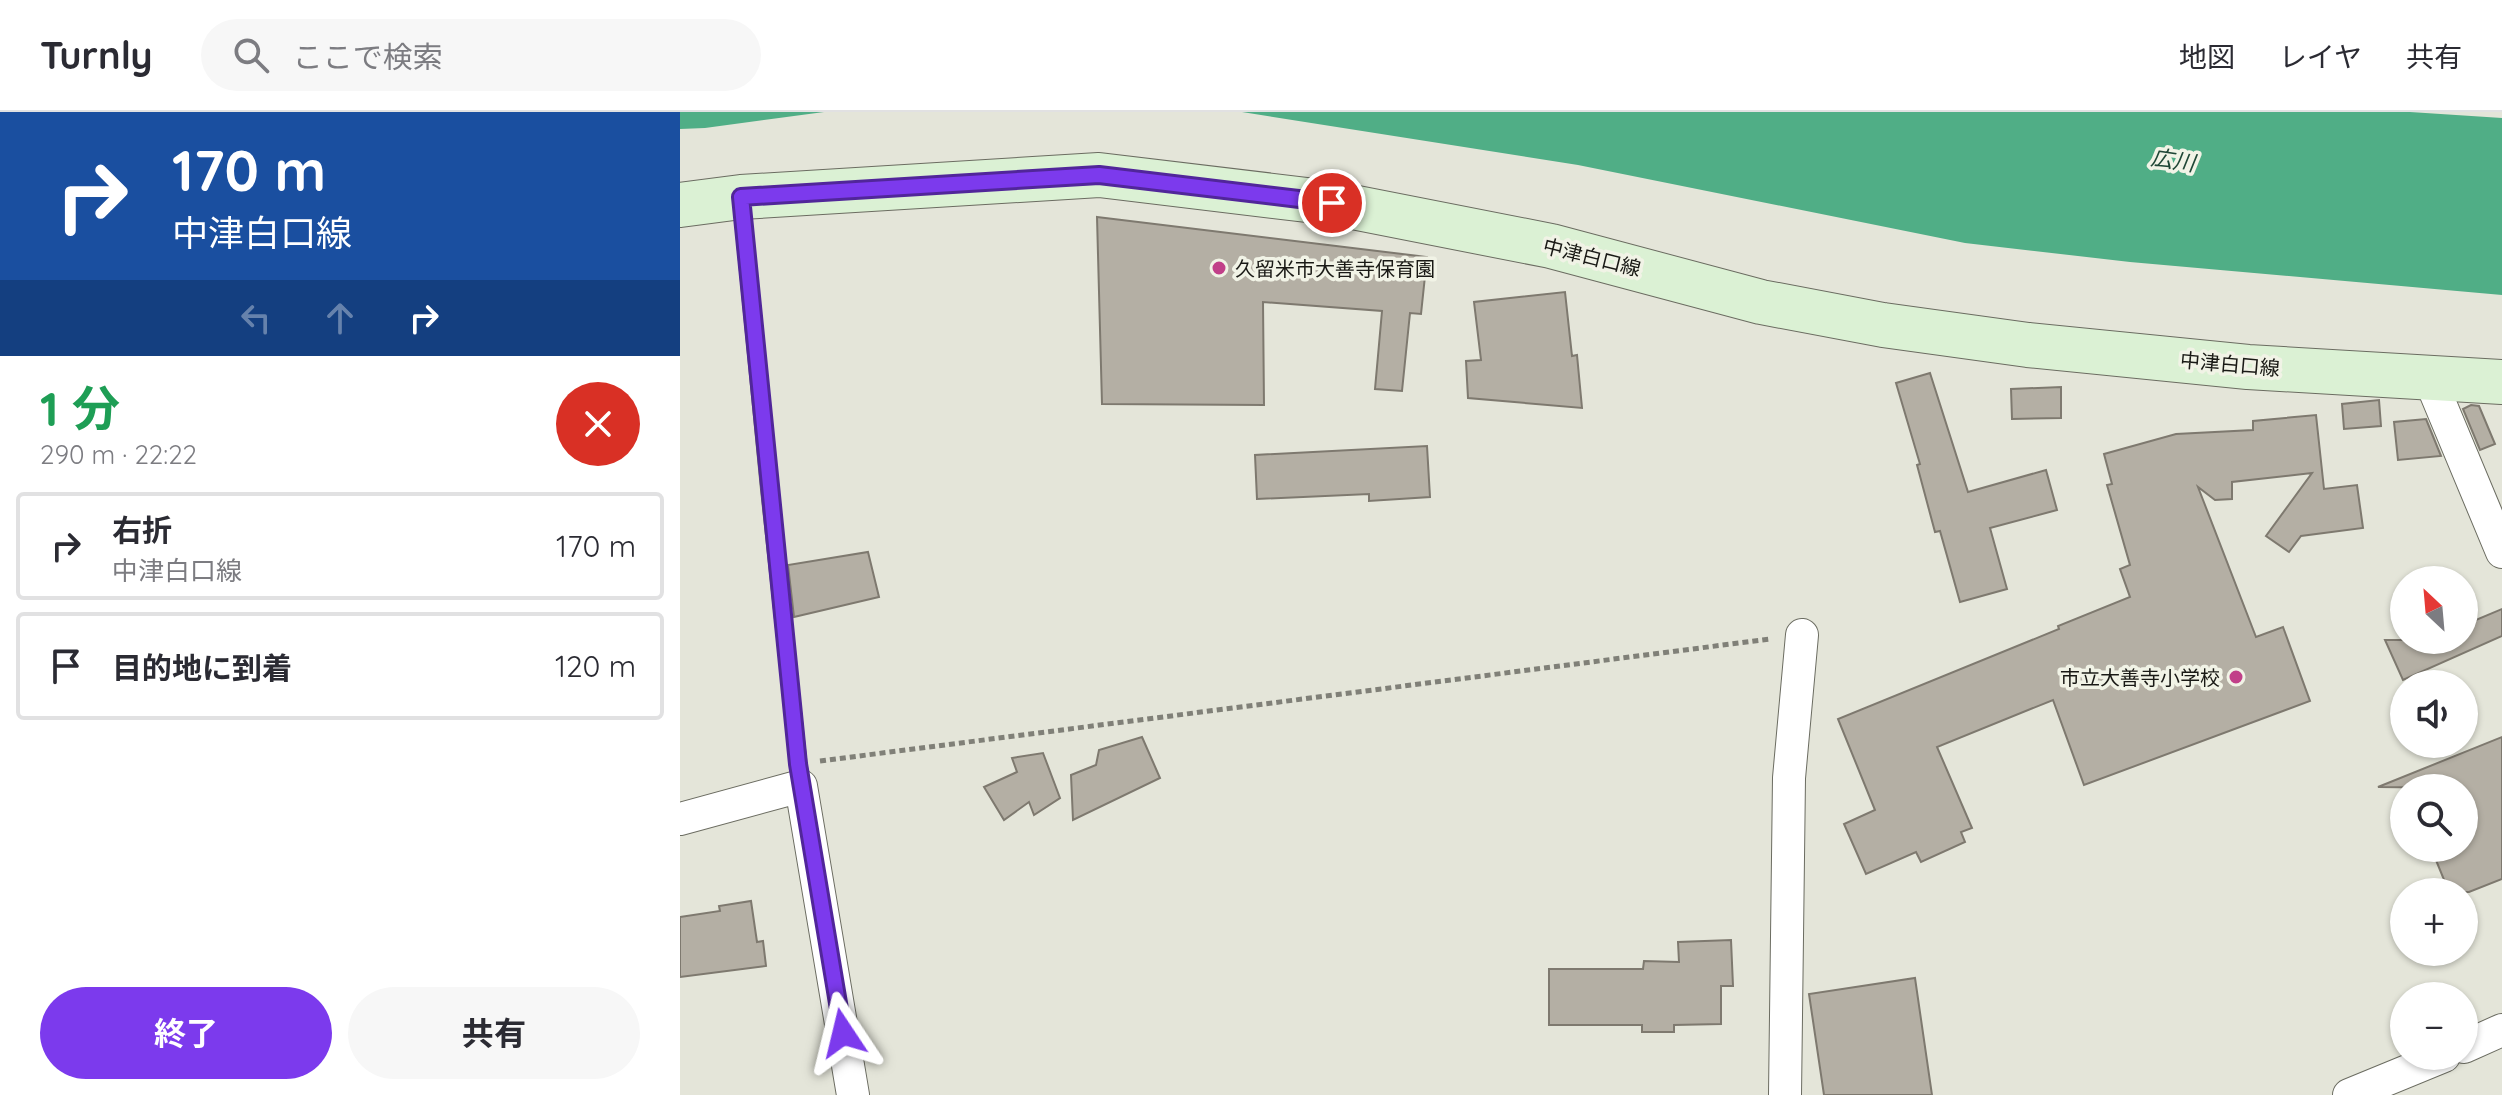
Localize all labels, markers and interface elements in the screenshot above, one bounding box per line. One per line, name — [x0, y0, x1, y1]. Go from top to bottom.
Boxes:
search box — [201, 19, 761, 91]
text: Turnly — [40, 31, 153, 79]
icon: search — [229, 33, 273, 77]
text: ここで検索 — [293, 38, 443, 76]
text: 地図 — [2179, 39, 2235, 74]
text: レイヤ — [2279, 39, 2362, 74]
text: 共有 — [2406, 39, 2462, 74]
text: 170 m — [172, 135, 326, 205]
water label: 広川 — [2149, 143, 2199, 177]
icon: right — [40, 144, 144, 248]
pin — [1298, 169, 1366, 237]
icon: arrive — [1310, 181, 1354, 225]
text: 中津白口線 — [172, 210, 352, 255]
street label: 中津白口線 — [1540, 233, 1644, 281]
place label: 久留米市大善寺保育園 — [1235, 256, 1435, 281]
marker: 久留米市大善寺保育園 — [1210, 259, 1228, 277]
icon: left — [234, 296, 278, 340]
icon: ahead — [318, 296, 362, 340]
icon: right — [402, 296, 446, 340]
street label: 中津白口線 — [2179, 347, 2281, 381]
text: 1 分 — [40, 378, 120, 438]
button: close — [556, 382, 640, 466]
text: 290 m · 22:22 — [40, 438, 197, 471]
text: 右折 — [112, 511, 172, 549]
icon: right — [44, 524, 88, 568]
text: 170 m — [556, 527, 636, 565]
text: 中津白口線 — [112, 554, 242, 587]
north arrow — [2390, 566, 2478, 654]
map controls — [2390, 566, 2478, 1070]
icon: arrive — [44, 644, 88, 688]
text: 120 m — [555, 647, 636, 685]
text: 目的地に到着 — [112, 649, 292, 687]
place label: 市立大善寺小学校 — [2060, 665, 2220, 690]
marker: 市立大善寺小学校 — [2227, 668, 2245, 686]
button: sound — [2390, 670, 2478, 758]
button: search — [2390, 774, 2478, 862]
button: + — [2390, 878, 2478, 966]
button: − — [2390, 982, 2478, 1070]
button: 終了 — [40, 987, 332, 1079]
button: 共有 — [348, 987, 640, 1079]
position arrow — [801, 991, 885, 1075]

